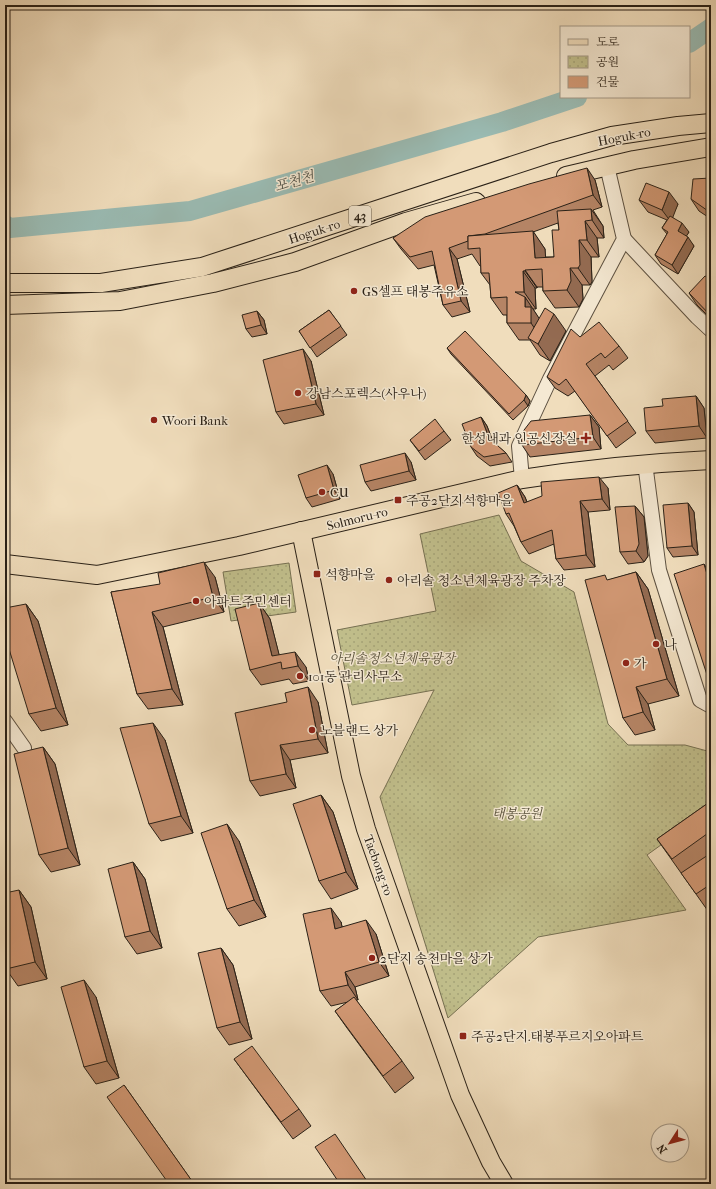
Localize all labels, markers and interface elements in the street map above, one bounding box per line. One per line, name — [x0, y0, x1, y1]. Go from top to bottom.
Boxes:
legend — [560, 26, 690, 98]
text: 도로 — [596, 35, 620, 49]
text: 공원 — [596, 55, 619, 69]
text: 건물 — [596, 75, 620, 89]
street label: Hoguk-ro — [596, 124, 652, 149]
water label: 포천천 — [272, 167, 317, 195]
road number: 43 — [349, 206, 371, 226]
street label: Hoguk-ro — [286, 216, 342, 247]
place label: GS셀프 태봉주유소 — [362, 284, 469, 299]
marker: GS셀프 태봉주유소 — [349, 286, 359, 296]
place label: 강남스포렉스(사우나) — [306, 386, 426, 401]
marker: 강남스포렉스(사우나) — [293, 388, 303, 398]
place label: Woori Bank — [161, 413, 228, 428]
marker: Woori Bank — [149, 415, 159, 425]
place label: 한성내과 인공신장실 — [461, 431, 577, 446]
marker: 한성내과 인공신장실 — [580, 432, 592, 444]
place label: CU — [330, 485, 349, 500]
marker: CU — [317, 487, 327, 497]
place label: 주공2단지석향마을 — [406, 493, 514, 508]
marker: 주공2단지석향마을 — [393, 495, 403, 505]
street label: Solmoru-ro — [325, 504, 390, 533]
place label: 석향마을 — [325, 567, 376, 582]
marker: 석향마을 — [312, 569, 322, 579]
place label: 아리솔 청소년체육광장 주차장 — [397, 573, 566, 588]
marker: 아리솔 청소년체육광장 주차장 — [384, 575, 394, 585]
place label: 아파트주민센터 — [204, 594, 292, 609]
marker: 아파트주민센터 — [191, 596, 201, 606]
place label: 나 — [664, 637, 677, 652]
marker: 나 — [651, 639, 661, 649]
park label: 아리솔청소년체육광장 — [329, 651, 457, 666]
place label: 가 — [634, 656, 647, 671]
marker: 가 — [621, 658, 631, 668]
place label: 101동 관리사무소 — [308, 669, 403, 684]
marker: 101동 관리사무소 — [295, 671, 305, 681]
place label: 노블랜드 상가 — [320, 723, 399, 738]
marker: 노블랜드 상가 — [307, 725, 317, 735]
park label: 태봉공원 — [492, 806, 544, 821]
street label: Taebong-ro — [361, 833, 397, 898]
place label: 2단지 송천마을 상가 — [380, 951, 493, 966]
marker: 2단지 송천마을 상가 — [367, 953, 377, 963]
place label: 주공2단지.태봉푸르지오아파트 — [471, 1029, 644, 1044]
marker: 주공2단지.태봉푸르지오아파트 — [458, 1031, 468, 1041]
north arrow — [650, 1123, 690, 1163]
text: N — [654, 1141, 670, 1156]

